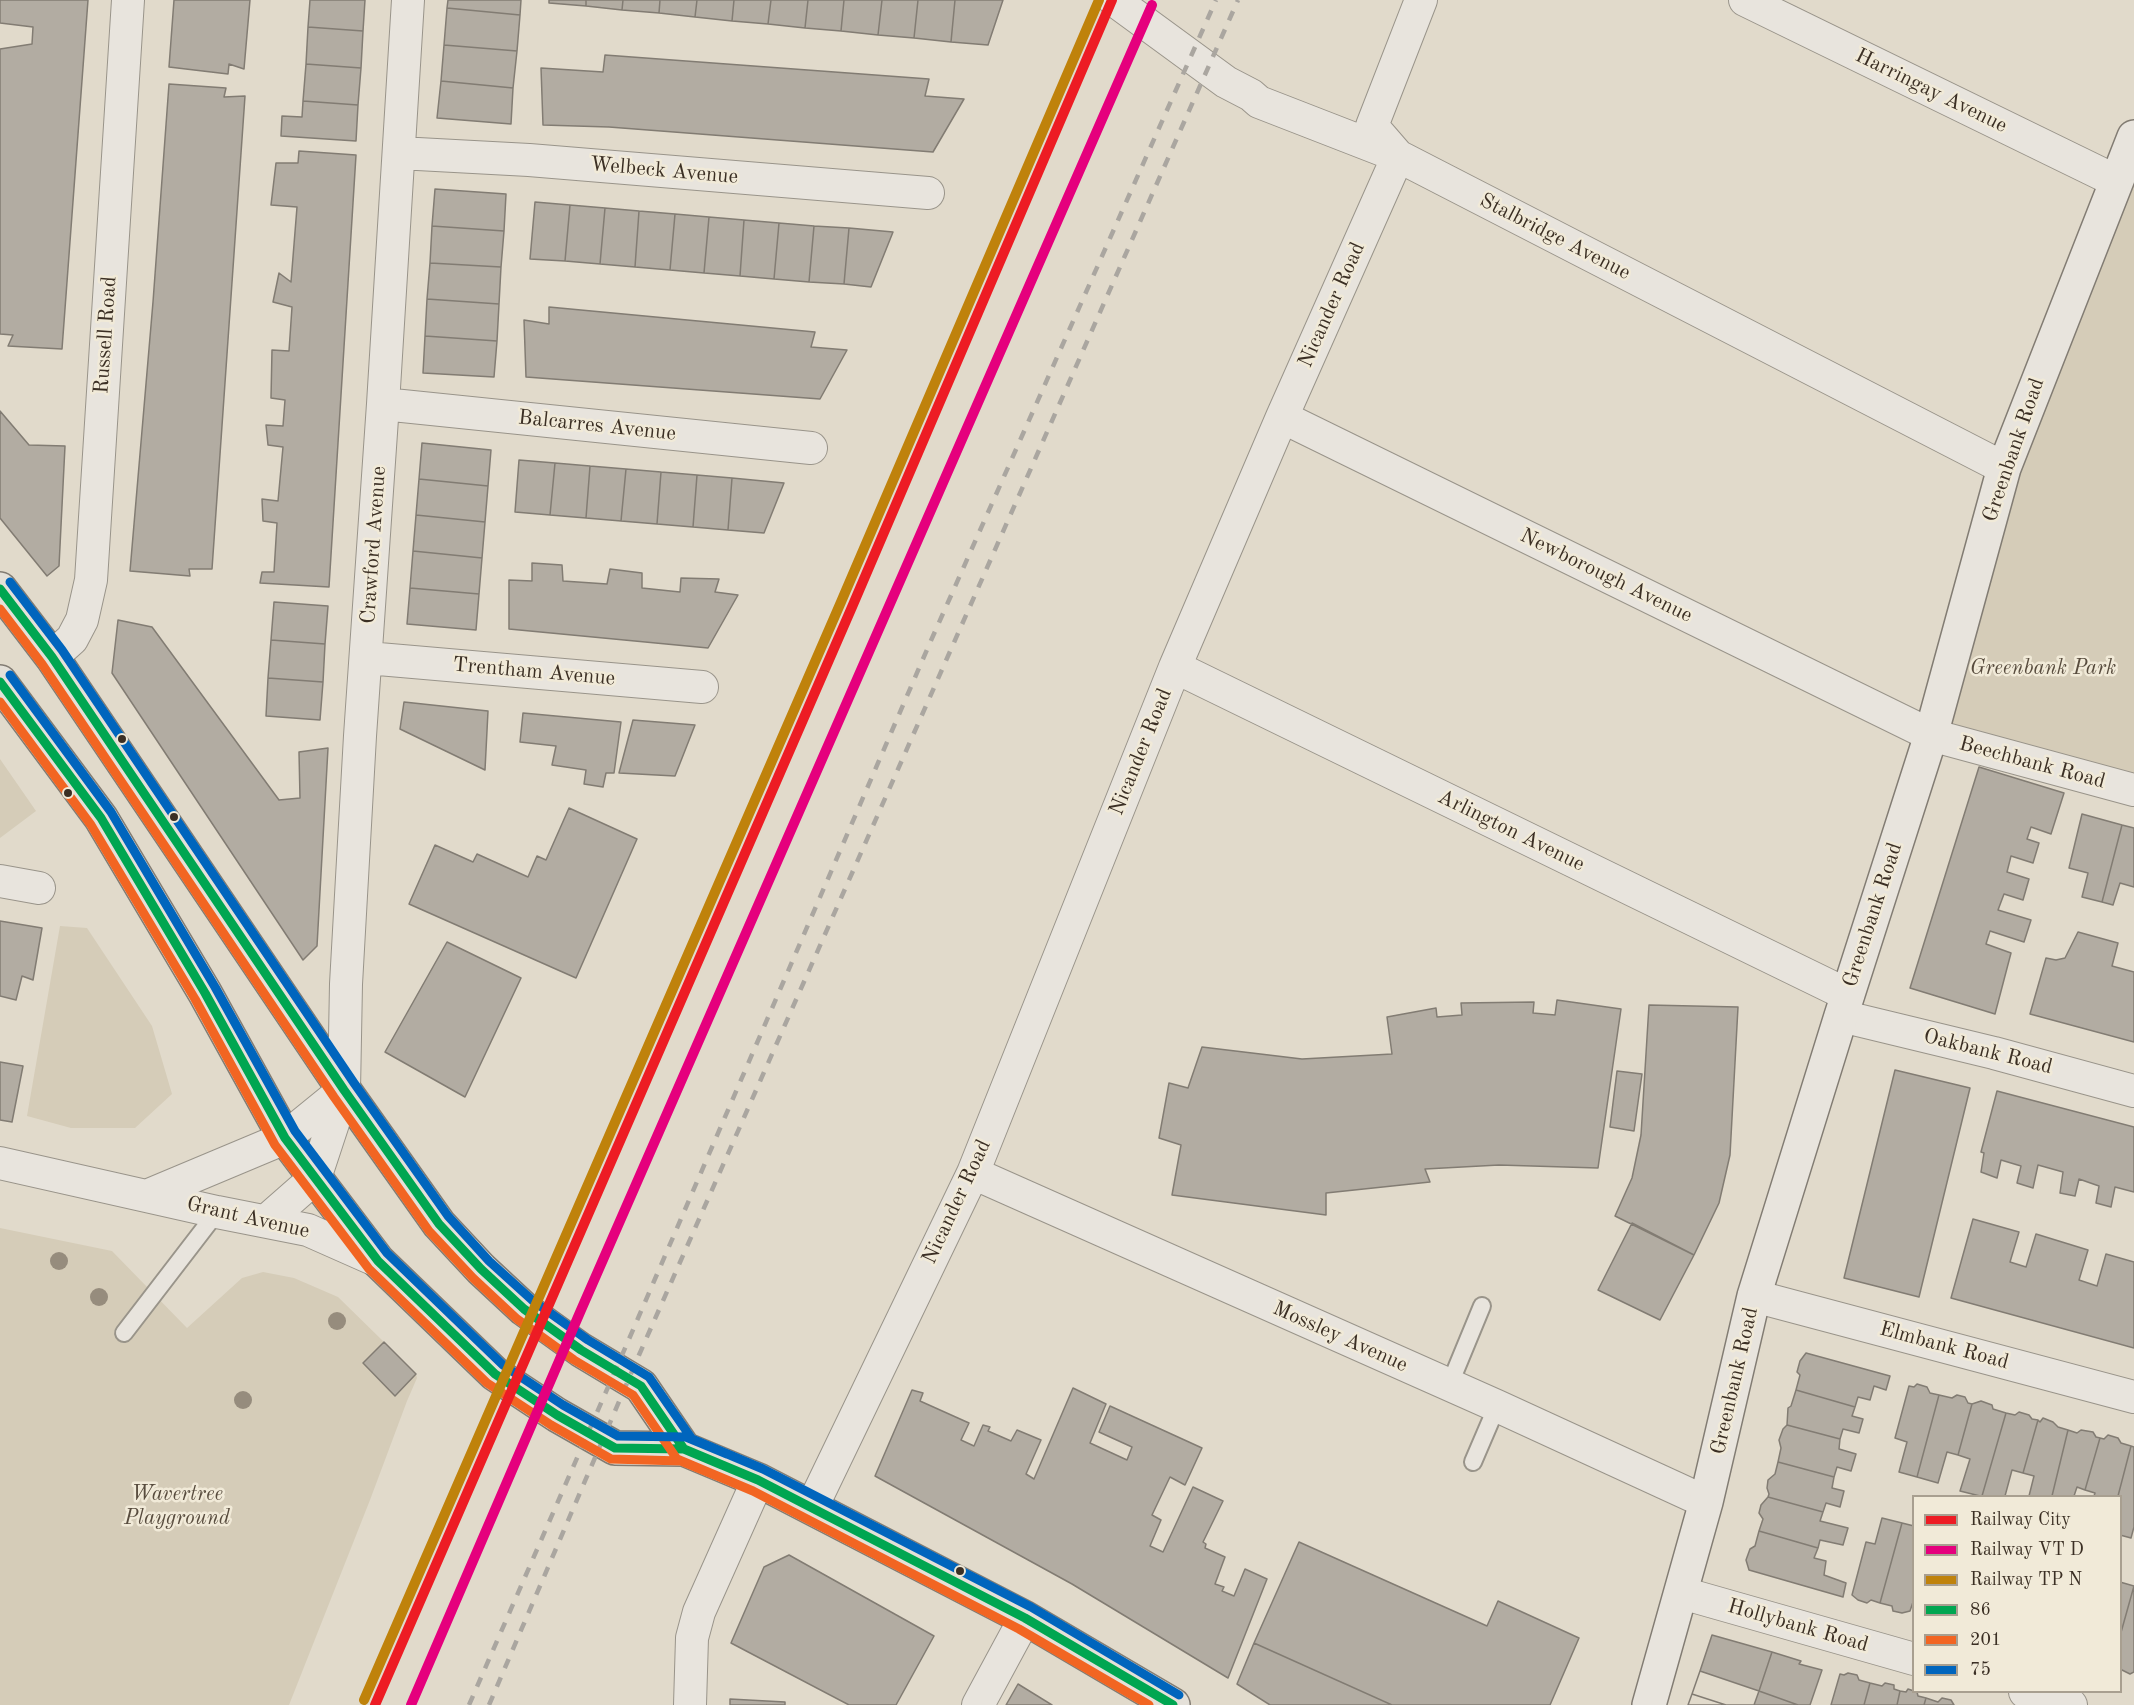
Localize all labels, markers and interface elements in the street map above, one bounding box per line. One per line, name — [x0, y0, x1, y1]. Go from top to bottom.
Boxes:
street label: Harringay Avenue — [1851, 43, 2011, 139]
street label: Welbeck Avenue — [589, 152, 739, 190]
street label: Stalbridge Avenue — [1475, 188, 1635, 286]
street label: Nicander Road — [1293, 238, 1371, 372]
street label: Russell Road — [89, 275, 123, 395]
street label: Greenbank Road — [1978, 375, 2050, 525]
street label: Balcarres Avenue — [517, 405, 677, 447]
street label: Crawford Avenue — [356, 465, 392, 625]
street label: Newborough Avenue — [1516, 523, 1696, 629]
street label: Trentham Avenue — [452, 652, 616, 692]
park label: Greenbank Park — [1970, 655, 2116, 681]
street label: Nicander Road — [1104, 685, 1178, 819]
street label: Beechbank Road — [1956, 731, 2108, 795]
unlabelled marker — [116, 733, 128, 745]
street label: Arlington Avenue — [1433, 785, 1589, 877]
unlabelled marker — [62, 787, 74, 799]
unlabelled marker — [168, 811, 180, 823]
street label: Greenbank Road — [1838, 840, 1908, 990]
street label: Oakbank Road — [1921, 1024, 2055, 1080]
street label: Nicander Road — [917, 1136, 997, 1268]
street label: Grant Avenue — [184, 1192, 312, 1244]
street label: Mossley Avenue — [1269, 1296, 1411, 1378]
street label: Greenbank Road — [1706, 1305, 1764, 1457]
street label: Elmbank Road — [1877, 1317, 2011, 1375]
park label: Wavertree Playground — [124, 1481, 230, 1531]
legend — [1912, 1495, 2122, 1693]
text: Railway City — [1970, 1511, 2071, 1529]
text: Railway VT D — [1970, 1541, 2084, 1559]
unlabelled marker — [954, 1565, 966, 1577]
text: Railway TP N — [1970, 1571, 2082, 1589]
street label: Hollybank Road — [1725, 1594, 1871, 1658]
text: 86 — [1970, 1601, 1991, 1619]
text: 201 — [1970, 1631, 2001, 1649]
text: 75 — [1970, 1661, 1991, 1679]

